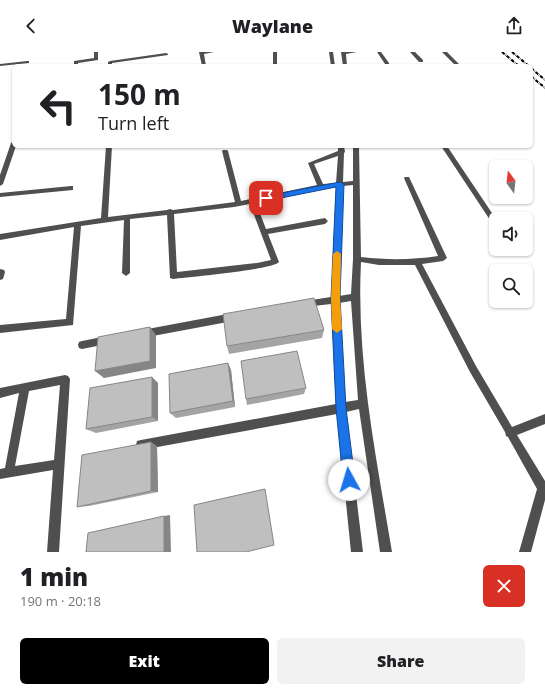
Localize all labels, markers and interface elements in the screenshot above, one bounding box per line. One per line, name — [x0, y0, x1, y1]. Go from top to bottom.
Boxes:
text: Waylane — [232, 14, 313, 38]
icon: back — [20, 15, 42, 37]
icon: share — [503, 15, 525, 37]
text: 150 m — [98, 75, 181, 113]
icon: left — [32, 80, 84, 132]
text: Turn left — [98, 111, 169, 135]
north arrow — [489, 160, 533, 204]
map controls — [489, 160, 533, 308]
pin — [249, 181, 283, 215]
icon: arrive — [255, 187, 277, 209]
button: sound — [489, 212, 533, 256]
button: search — [489, 264, 533, 308]
position arrow — [328, 459, 370, 501]
text: 1 min — [20, 560, 88, 593]
button: close — [483, 565, 525, 607]
text: 190 m · 20:18 — [20, 592, 101, 610]
button: Exit — [20, 638, 269, 684]
button: Share — [277, 638, 525, 684]

